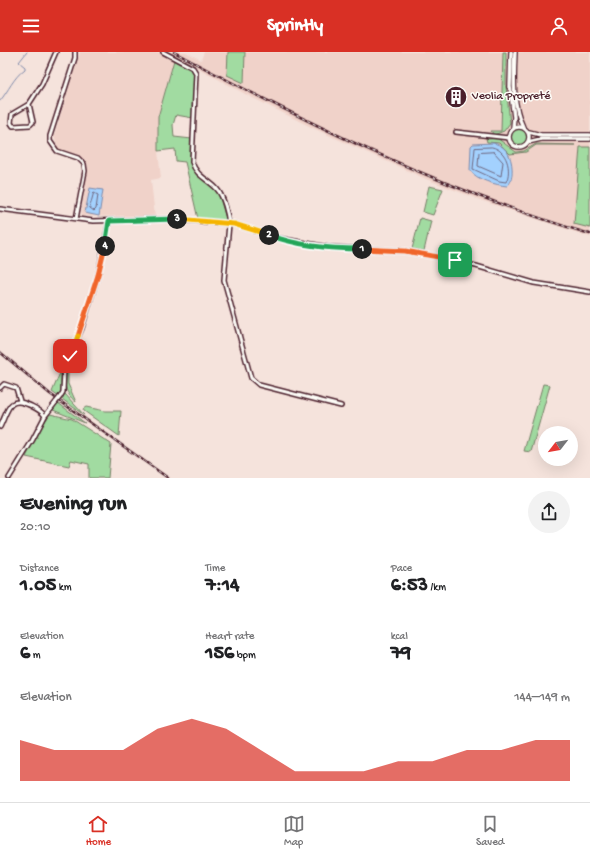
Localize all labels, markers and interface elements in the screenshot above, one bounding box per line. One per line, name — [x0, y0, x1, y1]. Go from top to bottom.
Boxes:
icon: menu — [20, 15, 42, 37]
icon: person — [548, 15, 570, 37]
text: Sprintly — [267, 16, 323, 37]
building icon: Veolia Propreté — [443, 84, 469, 110]
place label: Veolia Propreté — [471, 90, 551, 104]
pin: 3 — [167, 209, 187, 229]
text: 3 — [174, 213, 180, 225]
pin: 2 — [259, 225, 279, 245]
text: 2 — [266, 229, 272, 241]
pin: 4 — [95, 236, 115, 256]
pin: 1 — [352, 239, 372, 259]
text: 4 — [102, 240, 108, 252]
text: 1 — [360, 243, 364, 255]
pin — [438, 243, 472, 277]
icon: arrive — [444, 249, 466, 271]
pin — [53, 339, 87, 373]
icon: check — [59, 345, 81, 367]
north arrow — [538, 426, 578, 466]
map controls — [538, 426, 578, 466]
button: share — [528, 491, 570, 533]
text: Evening run — [20, 492, 127, 518]
text: 20:10 — [20, 520, 50, 535]
text: Distance — [20, 563, 59, 575]
text: Time — [205, 563, 225, 575]
text: Pace — [391, 563, 412, 575]
text: 1.05 — [20, 575, 56, 598]
text: 7:14 — [205, 575, 240, 598]
text: 6:53 — [391, 575, 428, 598]
text: km — [56, 582, 72, 594]
text: /km — [428, 582, 446, 594]
text: Elevation — [20, 631, 64, 643]
text: Heart rate — [205, 631, 255, 643]
text: kcal — [391, 631, 408, 643]
text: 6 — [20, 643, 30, 666]
text: 156 — [205, 643, 234, 666]
text: 79 — [391, 643, 411, 666]
text: m — [30, 650, 41, 662]
text: bpm — [234, 650, 256, 662]
text: Elevation — [20, 690, 72, 705]
text: 144–149 m — [514, 690, 570, 705]
tab: Home — [86, 813, 111, 849]
tab: Map — [283, 813, 305, 849]
tab: Saved — [476, 813, 504, 849]

